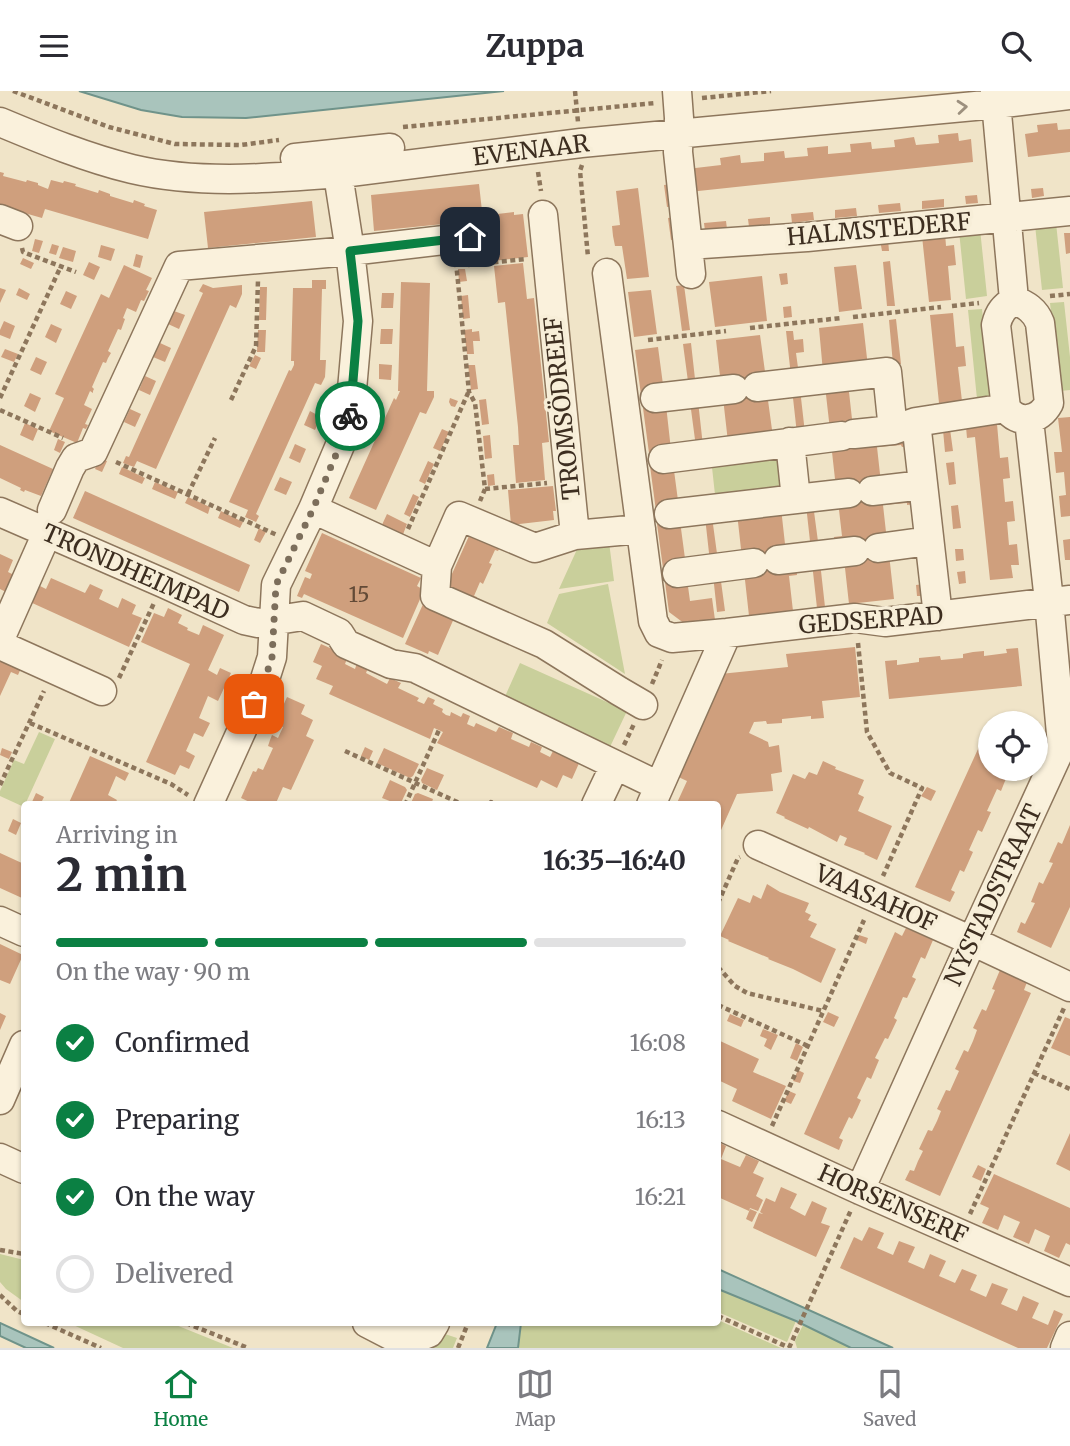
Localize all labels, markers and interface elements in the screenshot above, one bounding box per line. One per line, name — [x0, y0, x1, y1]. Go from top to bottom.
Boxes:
text: Zuppa — [486, 26, 584, 66]
icon: menu — [35, 27, 73, 65]
icon: search — [997, 27, 1035, 65]
one-way arrow — [957, 100, 968, 115]
street label: EVENAAR — [471, 127, 591, 173]
street label: HALMSTEDERF — [785, 205, 973, 253]
pin — [440, 207, 500, 267]
icon: home — [451, 218, 489, 256]
street label: TROMSÖDREEF — [537, 315, 587, 501]
courier — [315, 381, 385, 451]
icon: bike — [331, 397, 369, 435]
street label: TRONDHEIMPAD — [37, 517, 235, 627]
house number: 15 — [348, 581, 370, 608]
street label: GEDSERPAD — [798, 599, 944, 641]
pin — [224, 674, 284, 734]
icon: bag — [235, 685, 273, 723]
map controls — [978, 711, 1048, 781]
button: locate — [978, 711, 1048, 781]
street label: NYSTADSTRAAT — [937, 799, 1049, 991]
text: Arriving in — [56, 820, 178, 849]
text: 16:35–16:40 — [543, 844, 686, 877]
text: 2 min — [56, 846, 187, 904]
street label: VAASAHOF — [809, 857, 942, 939]
text: On the way · 90 m — [56, 957, 250, 986]
icon: check — [56, 1024, 94, 1062]
text: Confirmed — [115, 1026, 250, 1059]
text: 16:08 — [630, 1028, 686, 1057]
icon: check — [56, 1101, 94, 1139]
text: Preparing — [115, 1103, 239, 1136]
text: 16:13 — [636, 1105, 686, 1134]
street label: HORSENSERF — [813, 1157, 973, 1251]
icon: check — [56, 1178, 94, 1216]
text: On the way — [115, 1180, 255, 1213]
text: 16:21 — [635, 1182, 686, 1211]
text: Delivered — [115, 1257, 234, 1290]
tab: Home — [153, 1365, 208, 1431]
tab: Map — [515, 1365, 556, 1431]
tab: Saved — [863, 1365, 917, 1431]

